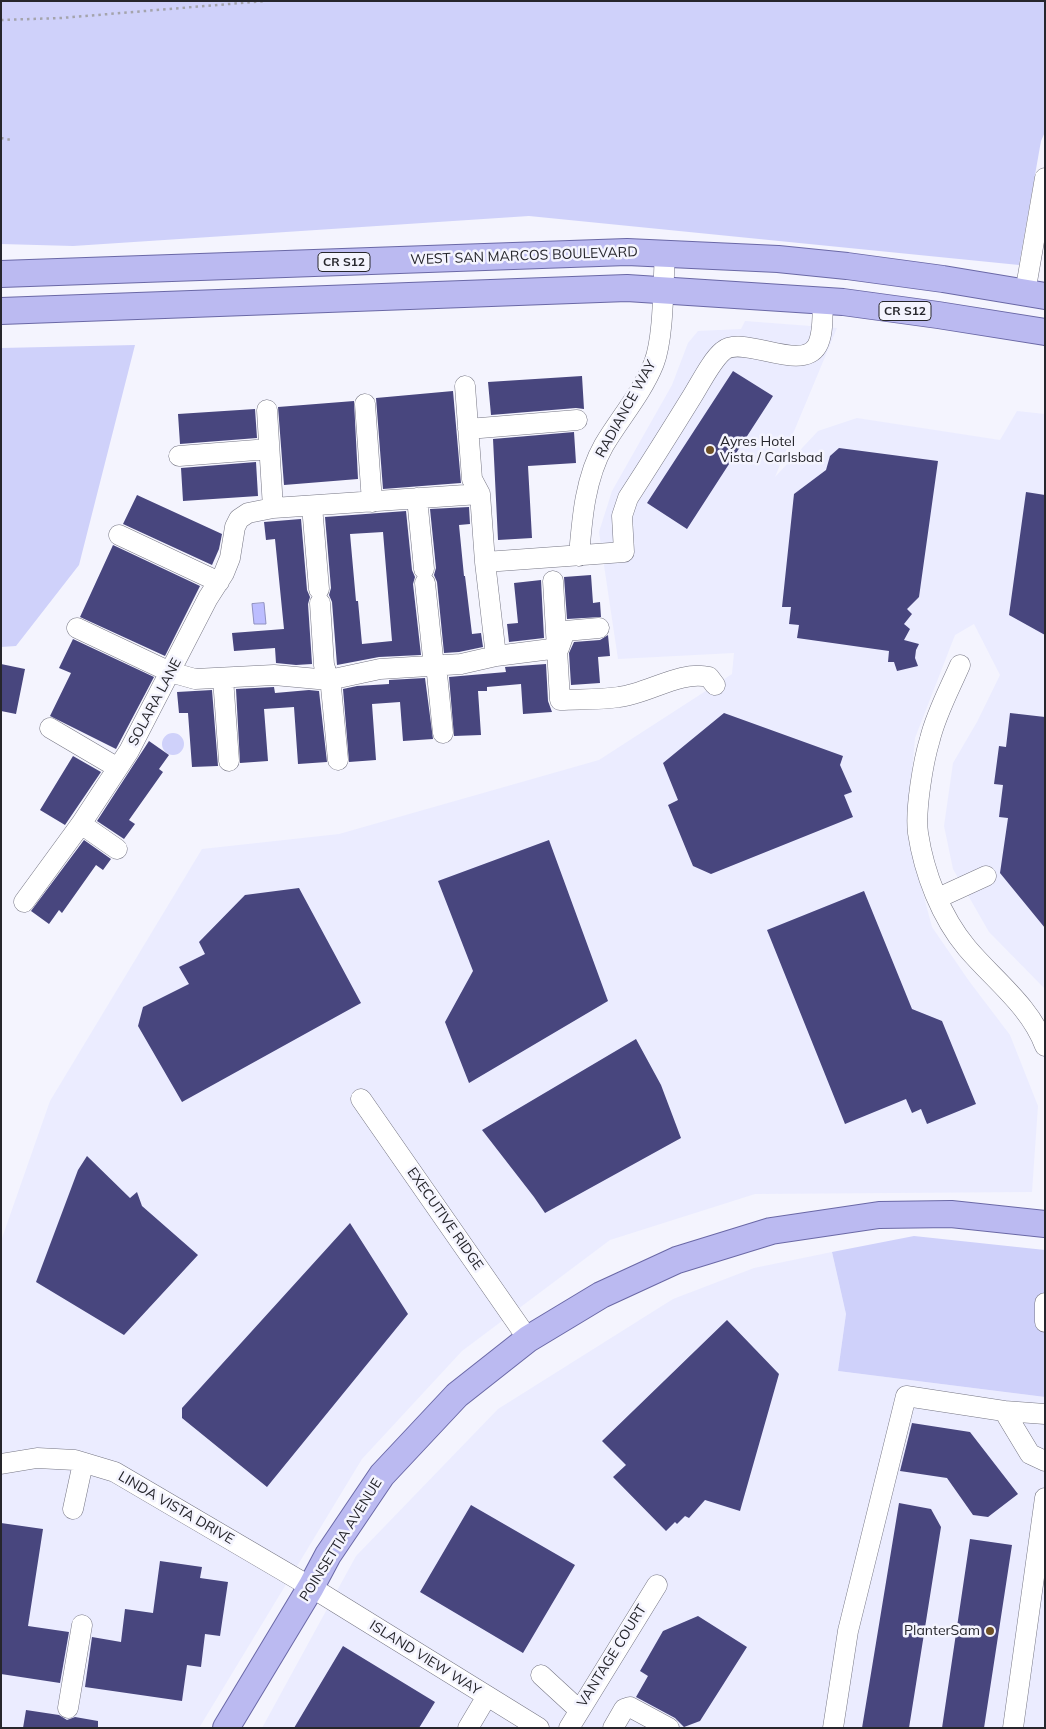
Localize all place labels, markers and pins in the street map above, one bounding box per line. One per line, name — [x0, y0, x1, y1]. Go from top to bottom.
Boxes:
place label: Ayres Hotel Vista / Carlsbad — [720, 434, 823, 467]
marker: Ayres Hotel Vista / Carlsbad — [704, 444, 716, 456]
place label: PlanterSam — [904, 1623, 980, 1639]
marker: PlanterSam — [984, 1625, 996, 1637]

